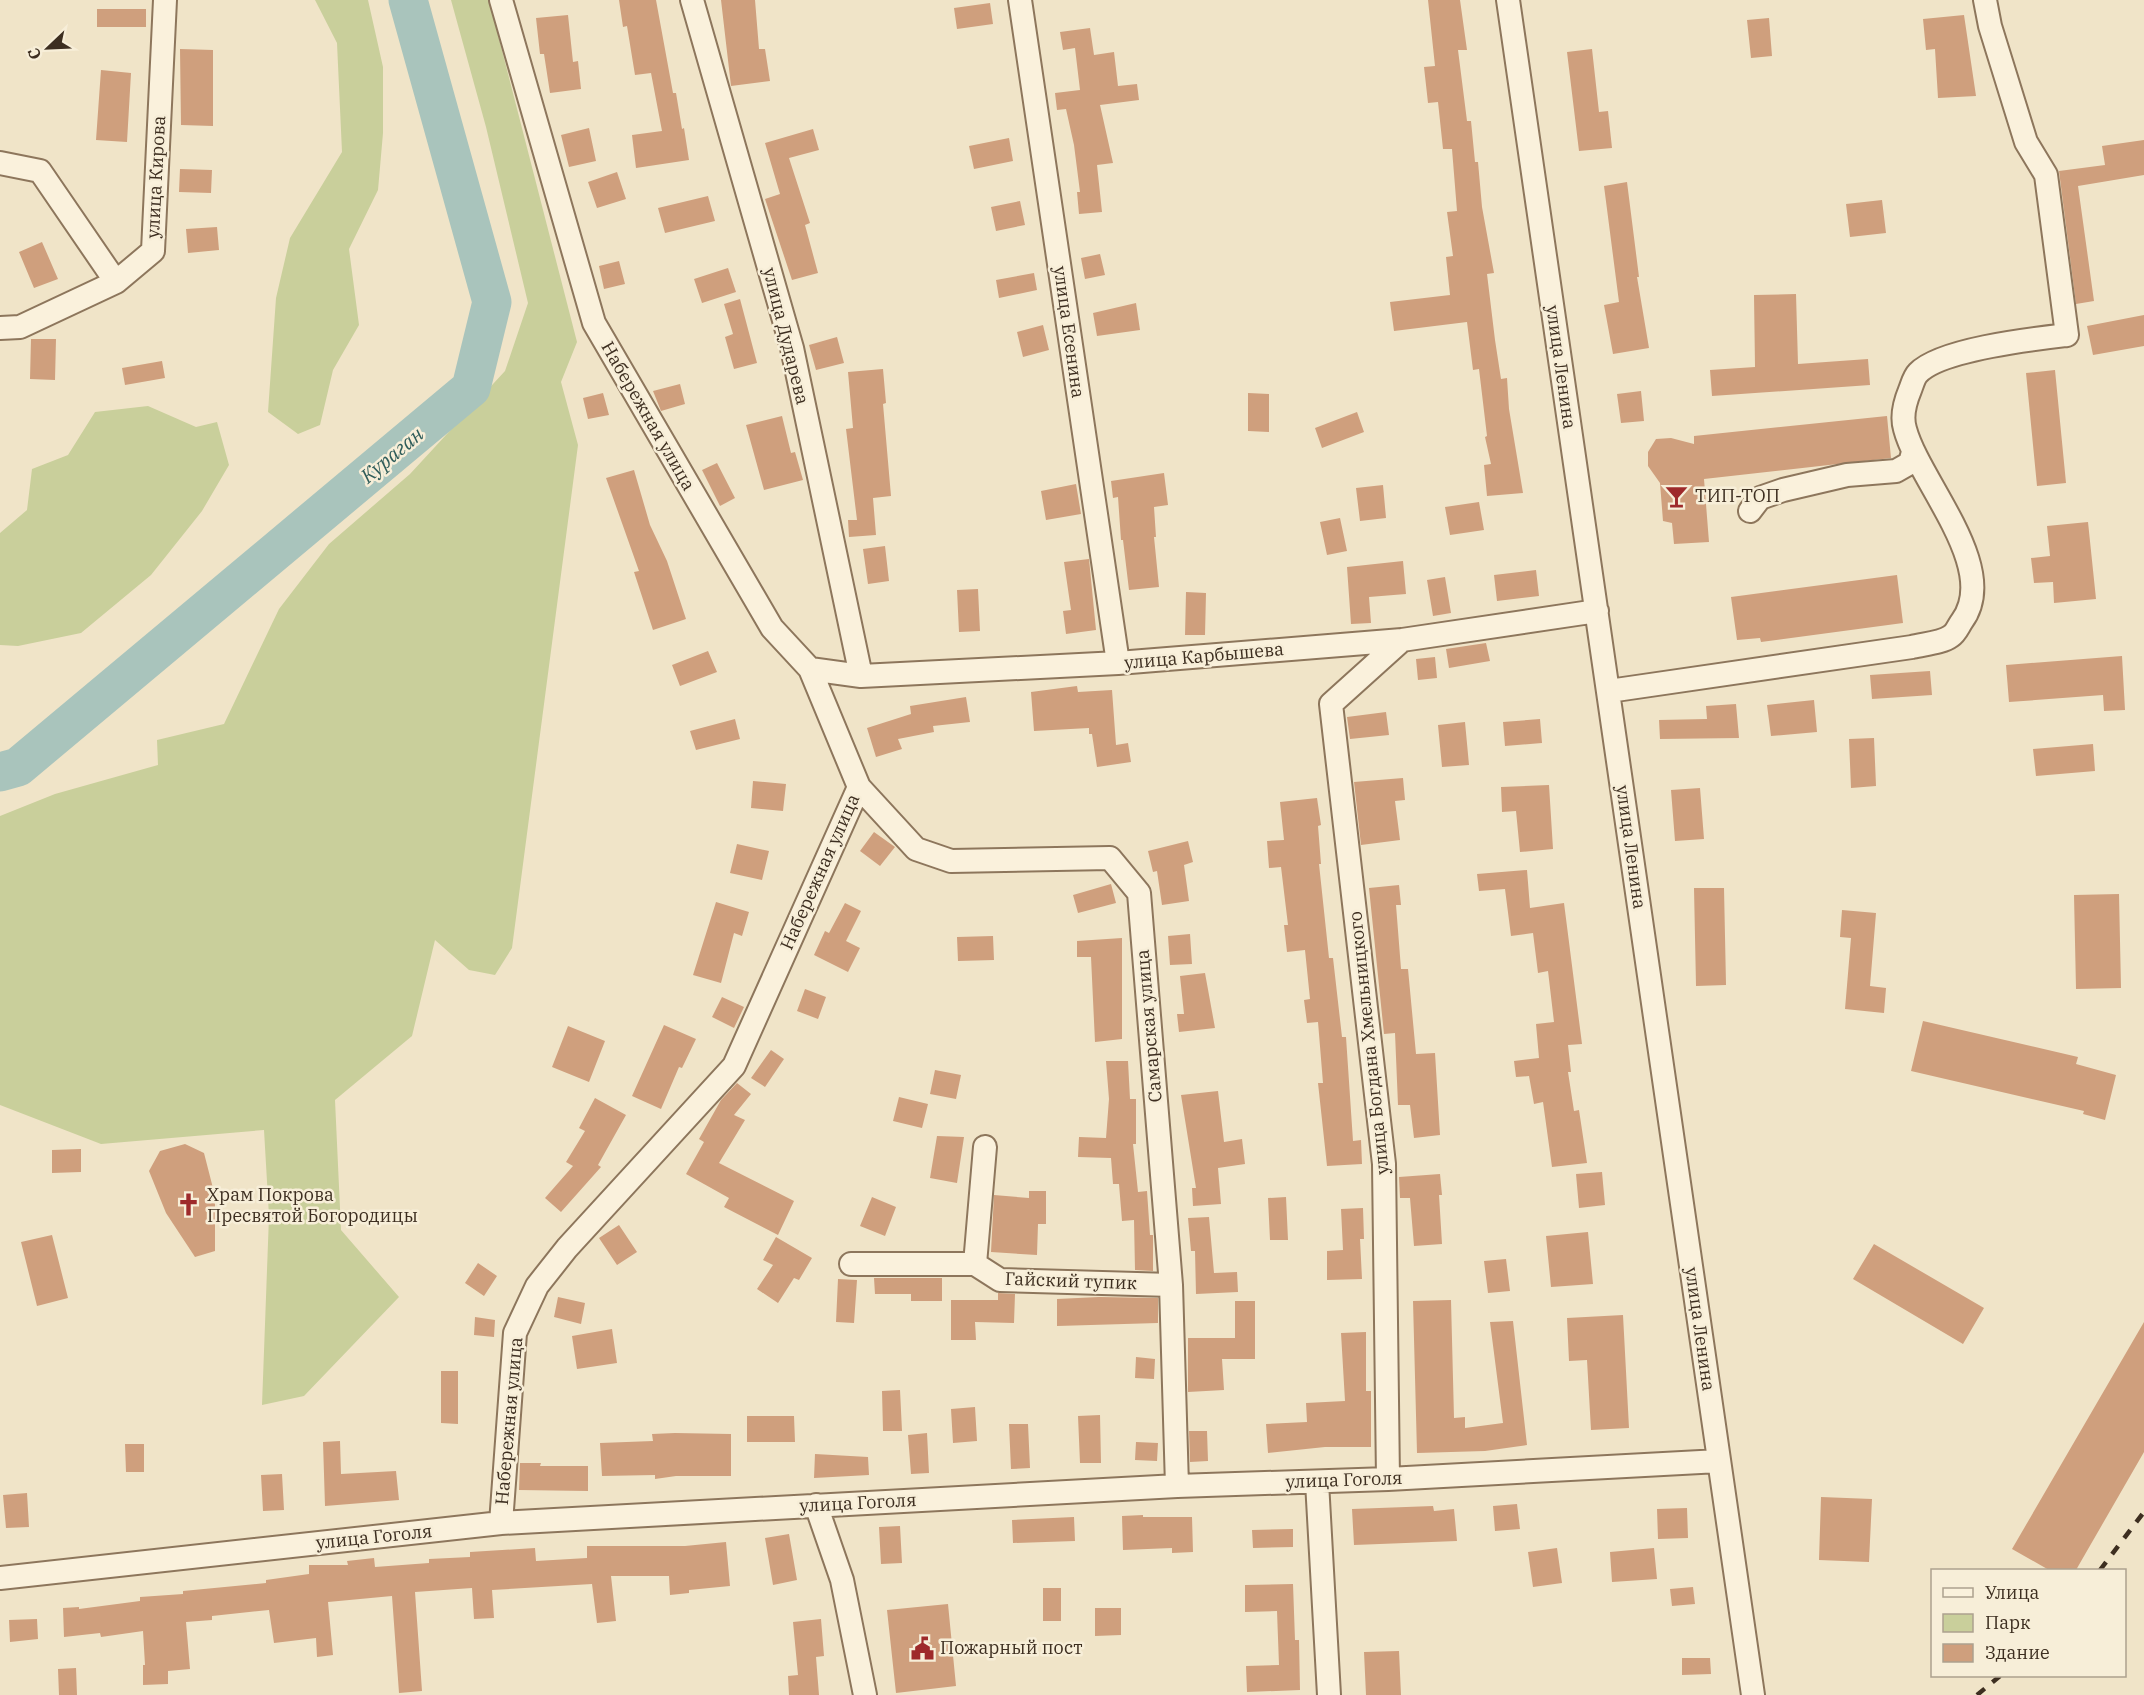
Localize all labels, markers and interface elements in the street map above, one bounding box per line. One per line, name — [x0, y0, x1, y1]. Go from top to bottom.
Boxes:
north arrow — [18, 18, 78, 78]
text: С — [23, 45, 45, 63]
street label: улица Кирова — [141, 115, 170, 239]
street label: улица Есенина — [1049, 264, 1090, 400]
street label: улица Дударева — [758, 265, 815, 407]
street label: улица Ленина — [1541, 303, 1582, 431]
street label: Набережная улица — [596, 337, 701, 495]
water label: Кураган — [354, 420, 429, 489]
bar icon: ТИП-ТОП — [1664, 483, 1690, 509]
place label: ТИП-ТОП — [1695, 484, 1780, 507]
street label: улица Карбышева — [1123, 637, 1285, 674]
street label: улица Ленина — [1611, 783, 1652, 911]
street label: Набережная улица — [775, 790, 864, 953]
street label: улица Богдана Хмельницкого — [1343, 910, 1394, 1176]
street label: Самарская улица — [1130, 948, 1167, 1103]
place label: Храм Покрова Пресвятой Богородицы — [207, 1183, 418, 1227]
church icon: Храм Покрова Пресвятой Богородицы — [176, 1192, 202, 1218]
street label: улица Ленина — [1680, 1265, 1721, 1393]
street label: Гайский тупик — [1005, 1267, 1138, 1294]
street label: Набережная улица — [490, 1336, 527, 1506]
street label: улица Гоголя — [1285, 1466, 1403, 1493]
street label: улица Гоголя — [799, 1488, 917, 1517]
street label: улица Гоголя — [315, 1519, 433, 1554]
legend — [1931, 1569, 2126, 1677]
text: Улица — [1985, 1581, 2040, 1604]
text: Парк — [1985, 1611, 2031, 1634]
public building icon: Пожарный пост — [909, 1635, 935, 1661]
place label: Пожарный пост — [940, 1636, 1083, 1659]
text: Здание — [1985, 1641, 2050, 1664]

